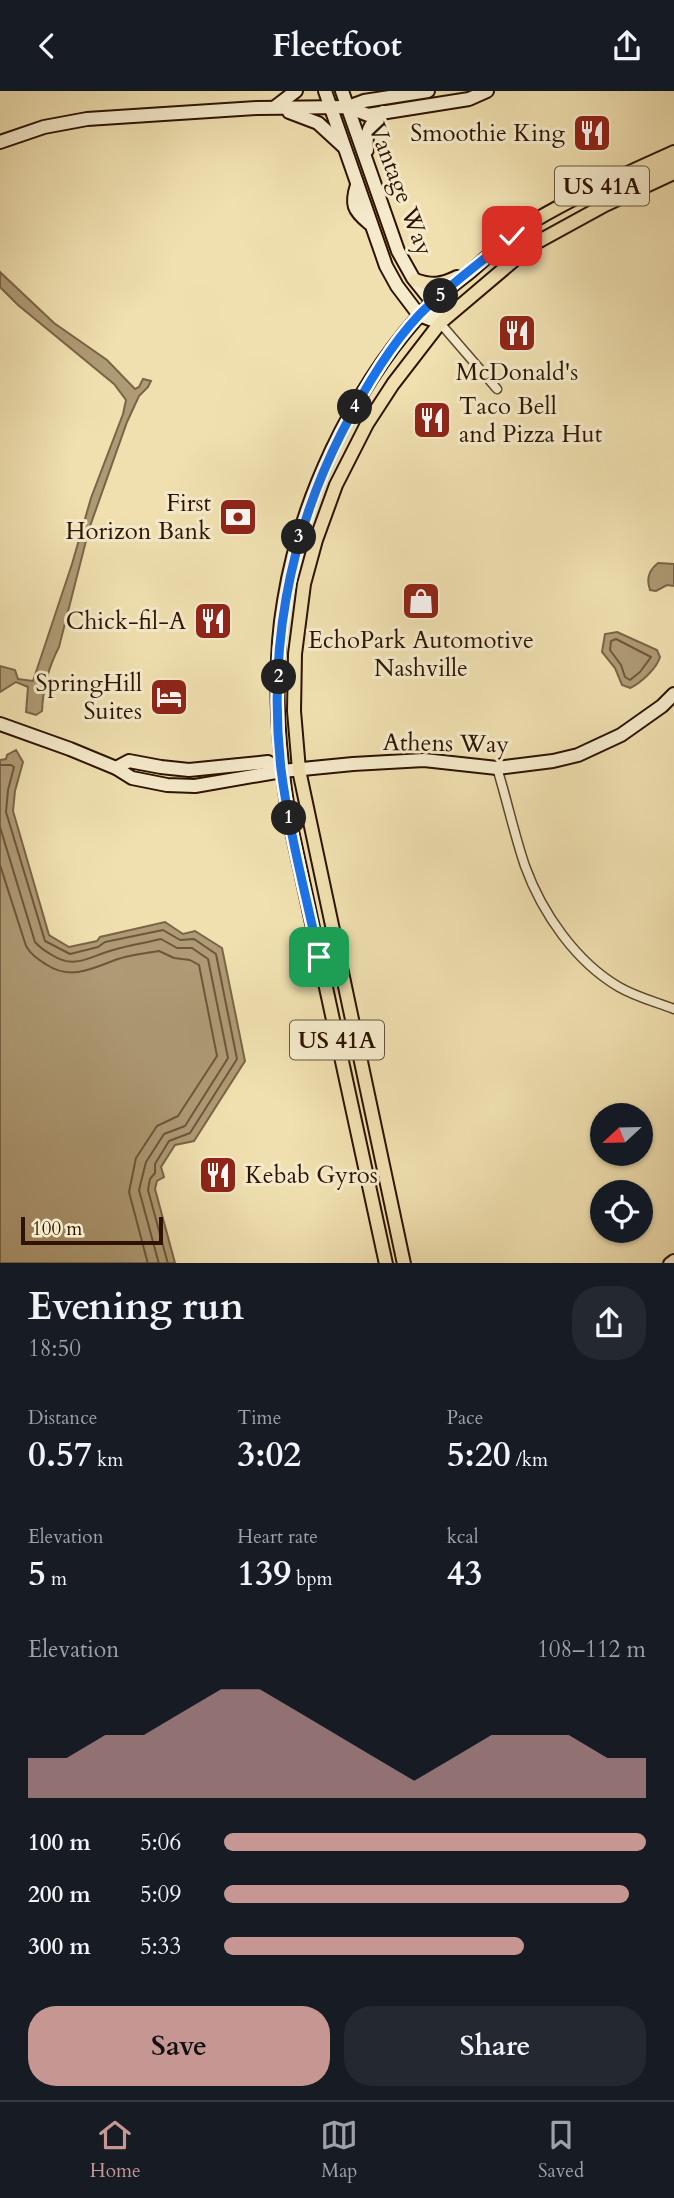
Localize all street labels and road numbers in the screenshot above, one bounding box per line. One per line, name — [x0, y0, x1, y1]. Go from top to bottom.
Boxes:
street label: Vantage Way — [360, 118, 441, 261]
road number: US 41A — [555, 167, 649, 205]
street label: Athens Way — [383, 726, 510, 761]
road number: US 41A — [290, 1021, 384, 1059]

